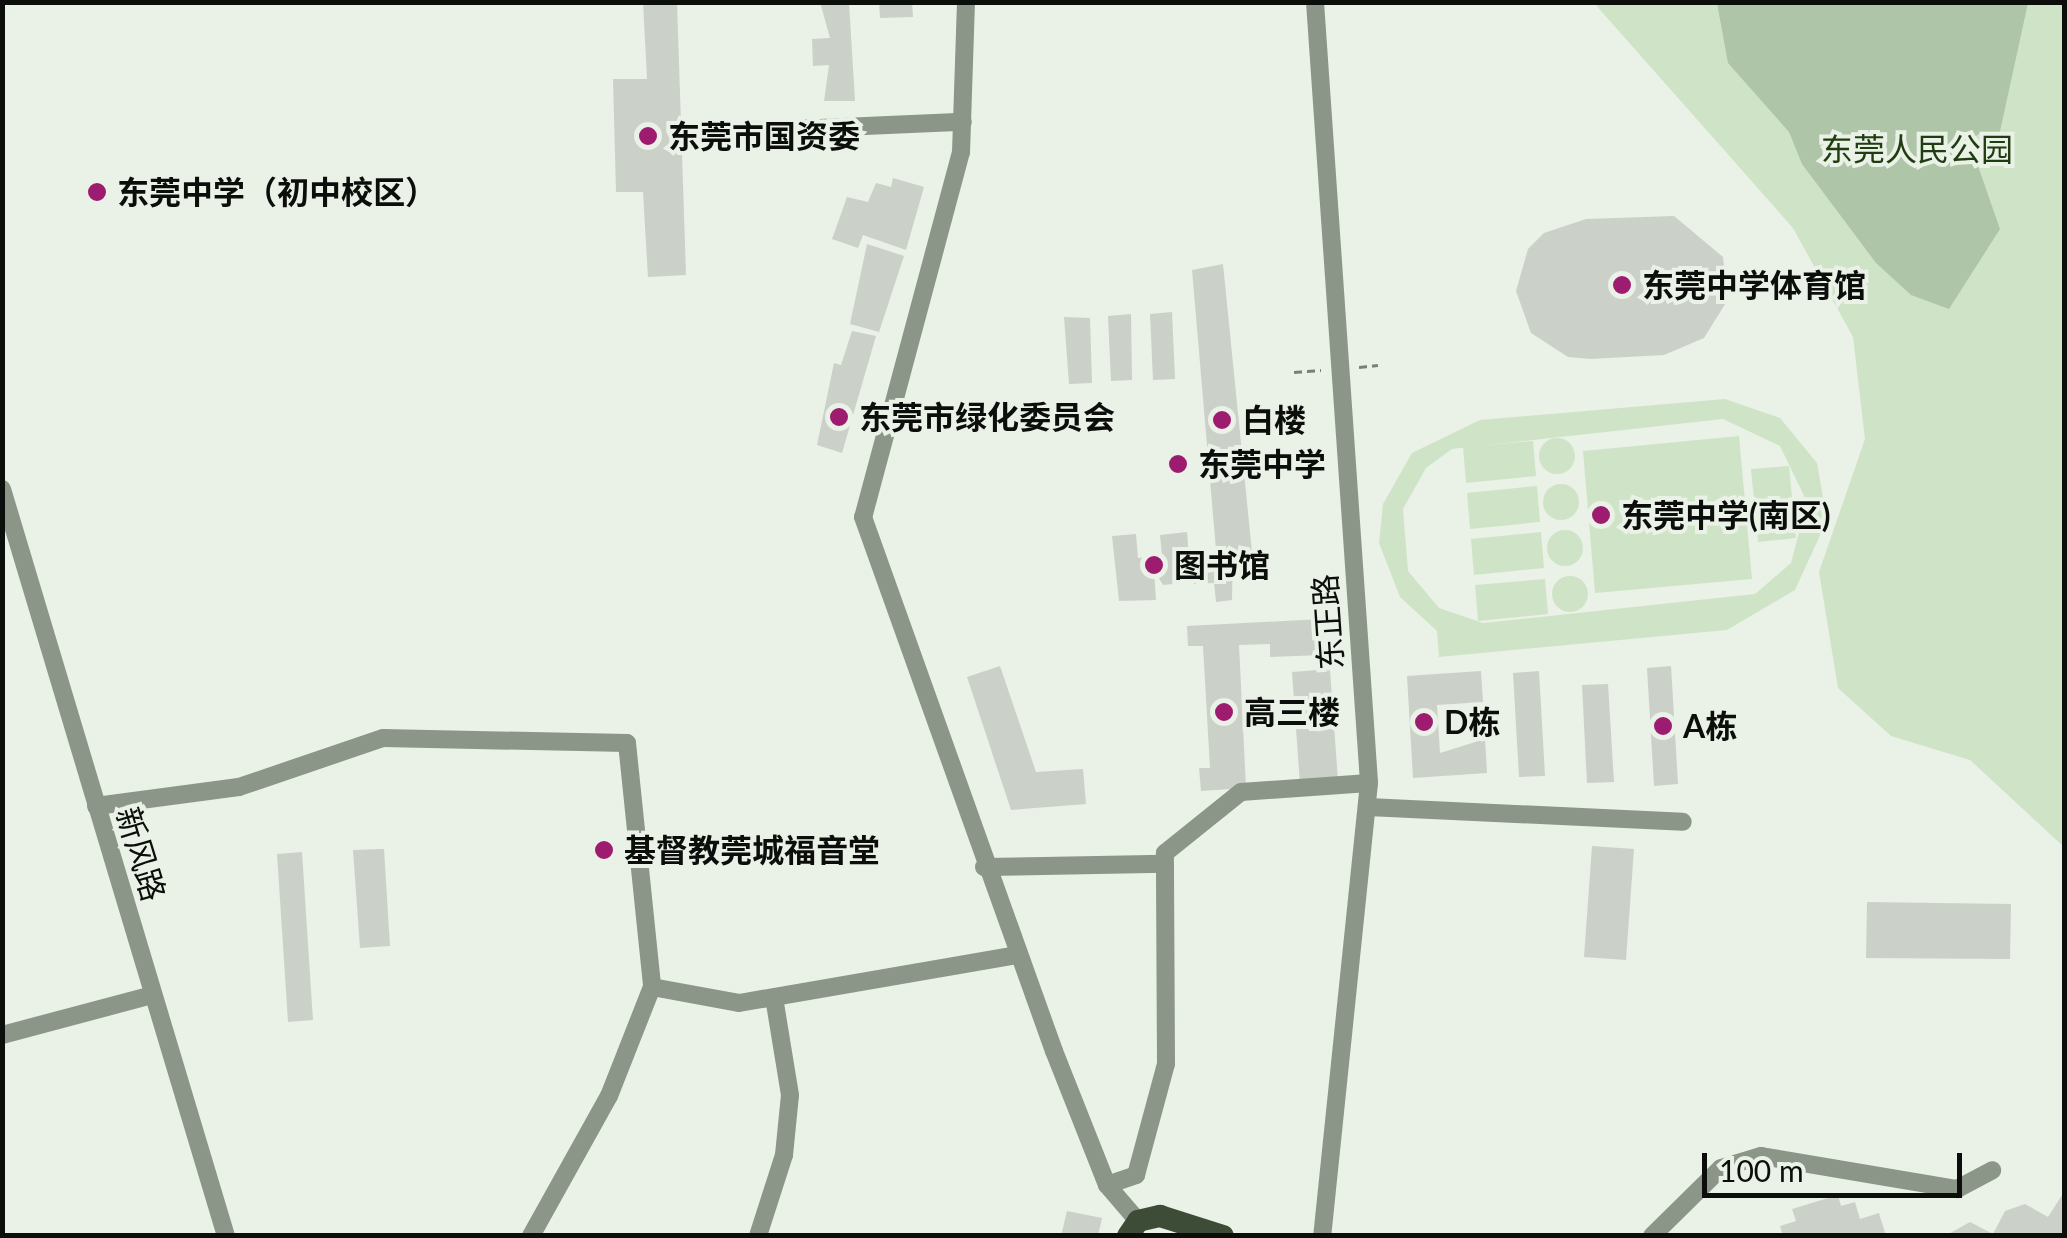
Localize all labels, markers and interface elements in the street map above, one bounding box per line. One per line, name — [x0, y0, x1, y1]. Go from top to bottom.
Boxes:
place label: 东莞市国资委 — [668, 117, 860, 155]
marker: 东莞市国资委 — [637, 125, 659, 147]
park label: 东莞人民公园 — [1821, 130, 2013, 168]
place label: 东莞中学（初中校区） — [117, 173, 437, 211]
marker: 东莞中学（初中校区） — [86, 181, 108, 203]
place label: 东莞中学体育馆 — [1642, 266, 1866, 304]
marker: 东莞中学体育馆 — [1611, 274, 1633, 296]
place label: 东莞市绿化委员会 — [859, 398, 1115, 436]
place label: 白楼 — [1242, 401, 1306, 439]
marker: 东莞市绿化委员会 — [828, 406, 850, 428]
marker: 白楼 — [1211, 409, 1233, 431]
place label: 东莞中学 — [1198, 445, 1326, 483]
marker: 东莞中学 — [1167, 453, 1189, 475]
place label: 东莞中学(南区) — [1621, 496, 1831, 534]
marker: 东莞中学(南区) — [1590, 504, 1612, 526]
place label: 图书馆 — [1174, 546, 1270, 584]
marker: 图书馆 — [1143, 554, 1165, 576]
street label: 东正路 — [1305, 573, 1351, 671]
place label: 高三楼 — [1244, 693, 1340, 731]
marker: 高三楼 — [1213, 701, 1235, 723]
place label: D栋 — [1444, 703, 1500, 741]
place label: A栋 — [1683, 707, 1737, 745]
marker: D栋 — [1413, 711, 1435, 733]
marker: A栋 — [1652, 715, 1674, 737]
street label: 新风路 — [109, 802, 173, 906]
place label: 基督教莞城福音堂 — [624, 831, 880, 869]
marker: 基督教莞城福音堂 — [593, 839, 615, 861]
scale bar — [1707, 1133, 1967, 1195]
text: 100 m — [1719, 1152, 1804, 1188]

